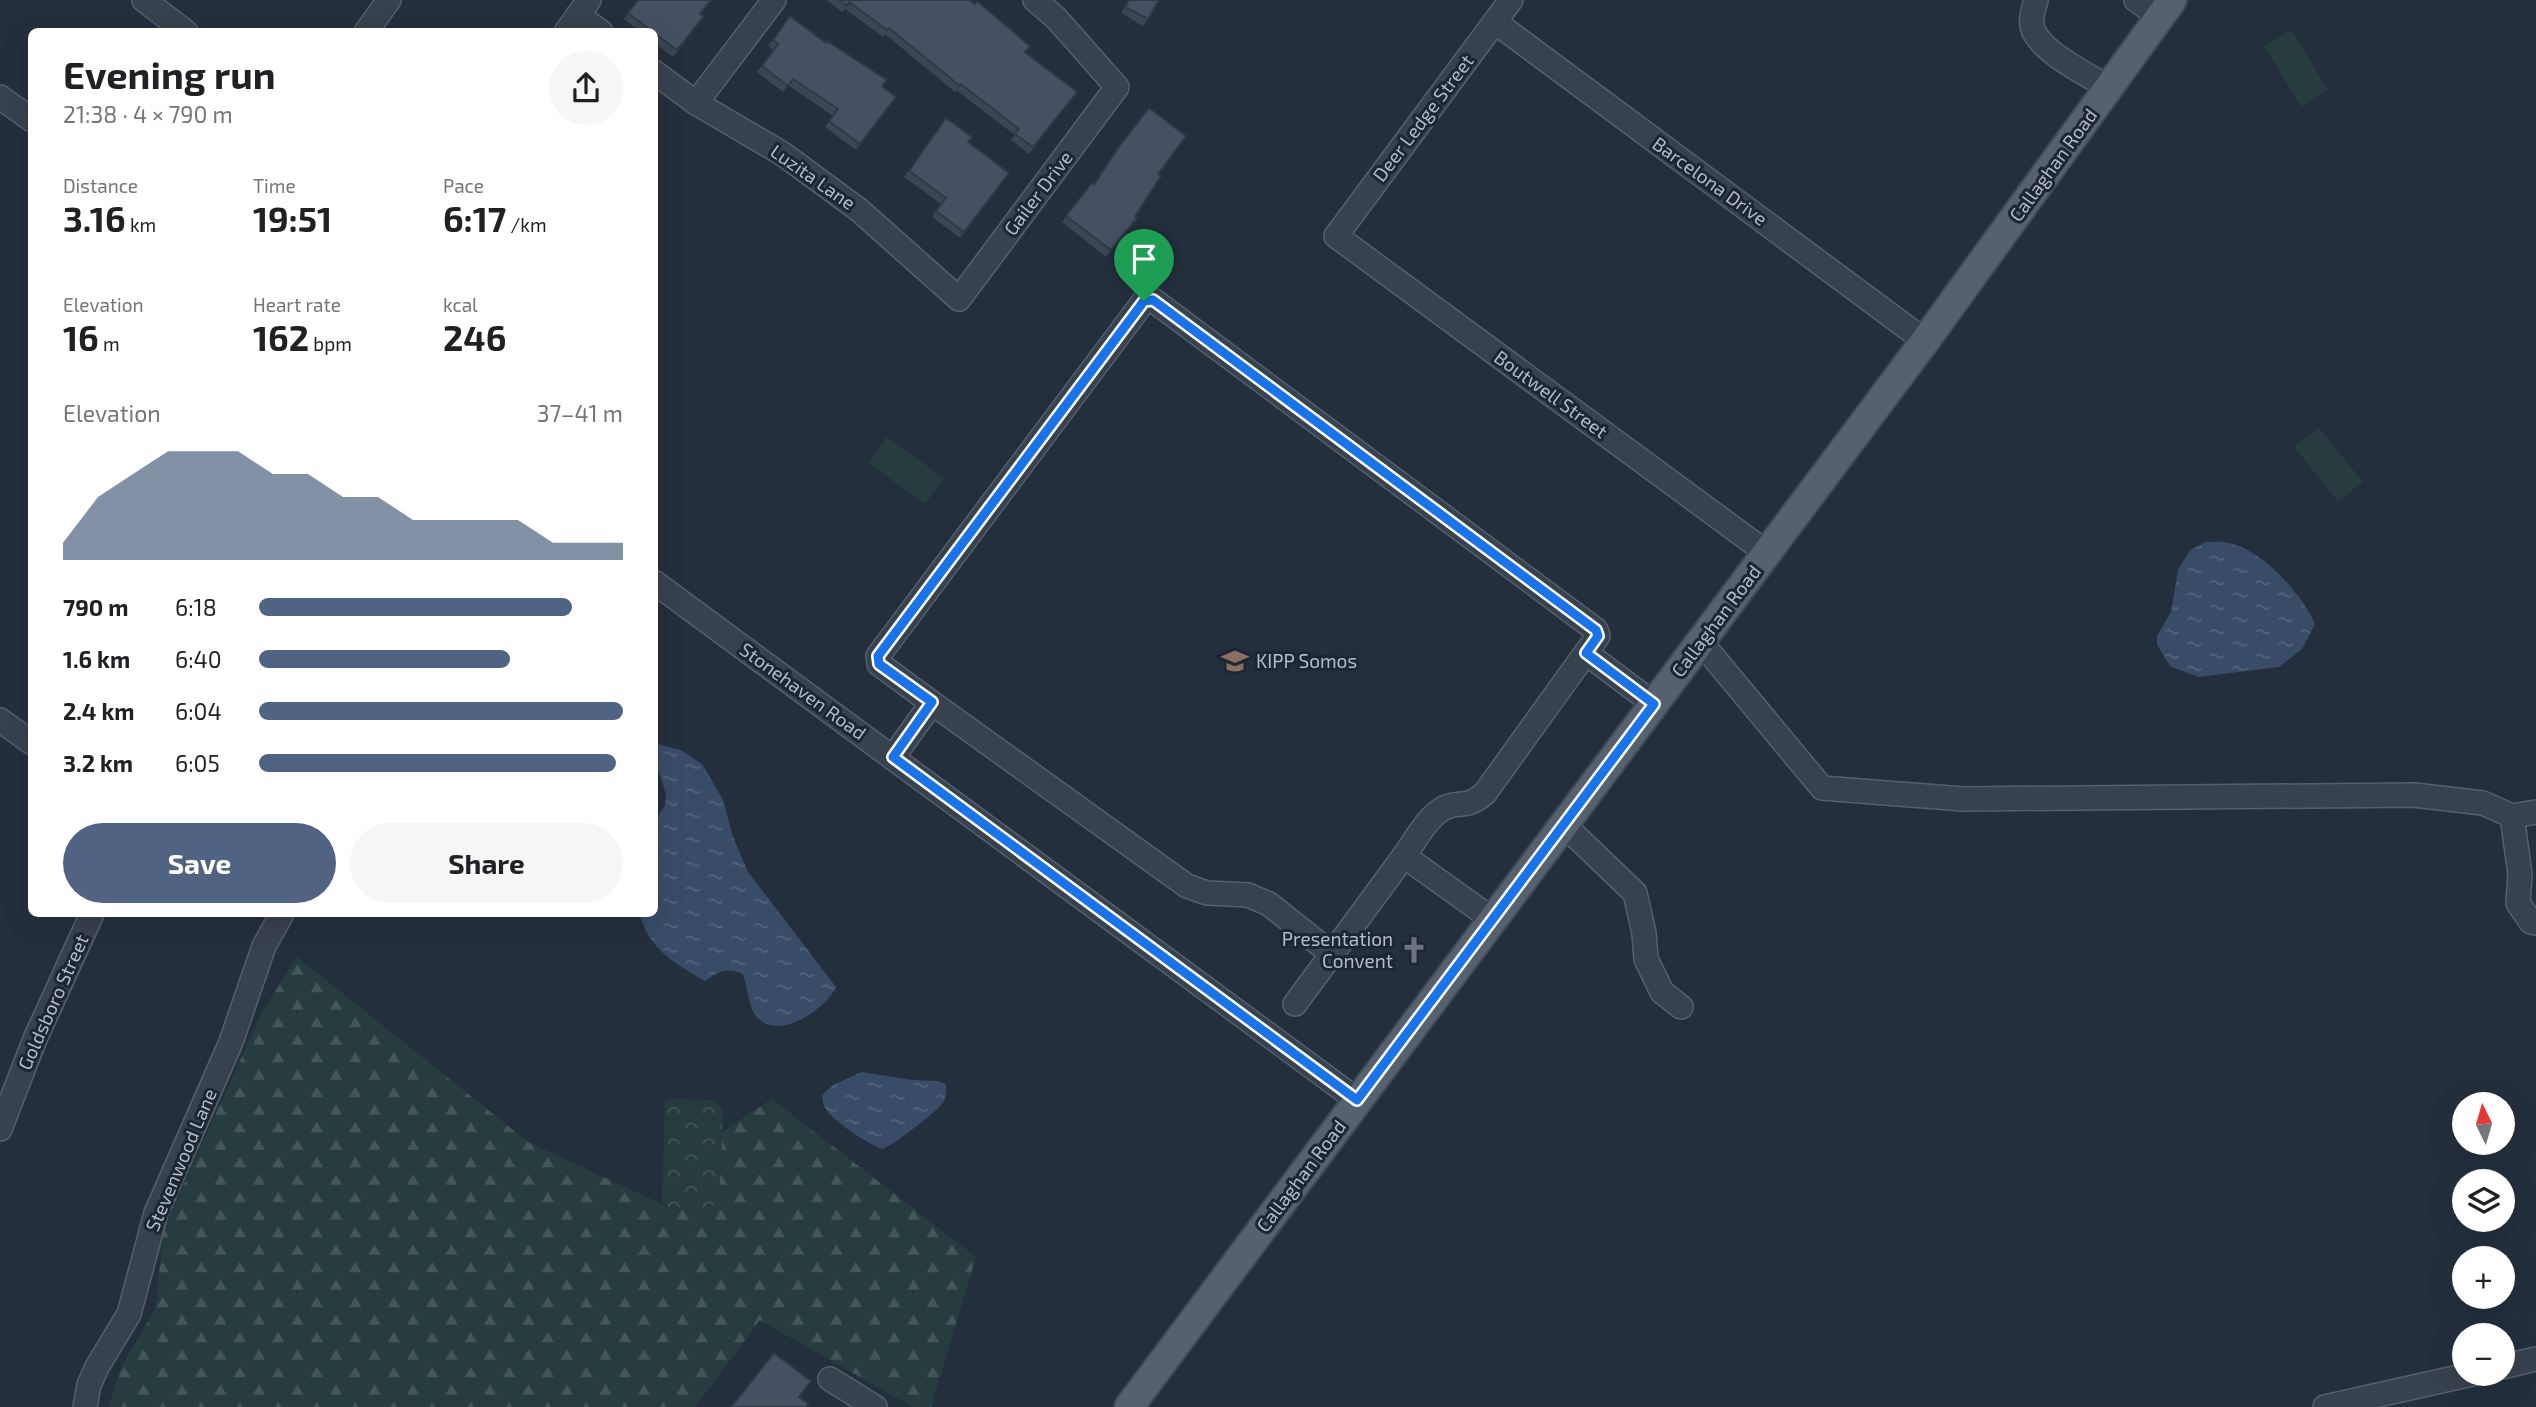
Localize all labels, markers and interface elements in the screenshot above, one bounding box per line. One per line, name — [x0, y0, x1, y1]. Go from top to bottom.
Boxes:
street label: Deer Ledge Street — [1367, 50, 1478, 186]
text: Evening run — [63, 51, 276, 97]
button: share — [549, 51, 623, 125]
text: 21:38 · 4 × 790 m — [63, 100, 233, 128]
street label: Callaghan Road — [2004, 104, 2101, 226]
street label: Barcelona Drive — [1648, 131, 1772, 230]
street label: Luzita Lane — [766, 139, 860, 214]
street label: Gailer Drive — [998, 146, 1077, 239]
text: Distance — [63, 174, 138, 197]
text: Time — [253, 174, 296, 197]
text: Pace — [443, 174, 484, 197]
text: 3.16 — [63, 197, 126, 239]
text: 19:51 — [253, 197, 332, 239]
text: 6:17 — [443, 197, 506, 239]
text: km — [126, 213, 156, 236]
text: /km — [506, 213, 547, 236]
pin — [1114, 229, 1174, 301]
icon: arrive — [1125, 240, 1163, 278]
text: Elevation — [63, 293, 144, 316]
text: Heart rate — [253, 293, 341, 316]
text: kcal — [443, 293, 478, 316]
text: 16 — [63, 316, 99, 358]
text: 162 — [253, 316, 309, 358]
text: 246 — [443, 316, 506, 358]
text: m — [99, 332, 120, 355]
text: bpm — [309, 332, 352, 355]
street label: Boutwell Street — [1490, 345, 1612, 442]
text: Elevation — [63, 399, 161, 427]
text: 37–41 m — [537, 399, 623, 427]
street label: Callaghan Road — [1666, 560, 1765, 681]
text: 790 m — [63, 593, 128, 621]
text: 6:18 — [175, 593, 217, 621]
street label: Stonehaven Road — [736, 637, 871, 744]
text: 1.6 km — [63, 645, 130, 673]
text: 6:40 — [175, 645, 222, 673]
school or university icon: KIPP Somos — [1220, 646, 1250, 676]
place label: KIPP Somos — [1256, 649, 1357, 672]
text: 2.4 km — [63, 697, 135, 725]
text: 6:04 — [175, 697, 222, 725]
text: 3.2 km — [63, 749, 133, 777]
text: 6:05 — [175, 749, 220, 777]
button: Save — [63, 823, 336, 903]
button: Share — [350, 823, 623, 903]
place label: Presentation Convent — [1282, 927, 1393, 972]
street label: Goldsboro Street — [12, 931, 93, 1073]
church icon: Presentation Convent — [1399, 935, 1429, 965]
street label: Stevenwood Lane — [140, 1085, 221, 1235]
north arrow — [2452, 1092, 2515, 1155]
map controls — [2452, 1092, 2515, 1386]
street label: Callaghan Road — [1251, 1115, 1350, 1236]
button: layers — [2452, 1169, 2515, 1232]
button: + — [2452, 1246, 2515, 1309]
button: − — [2452, 1323, 2515, 1386]

